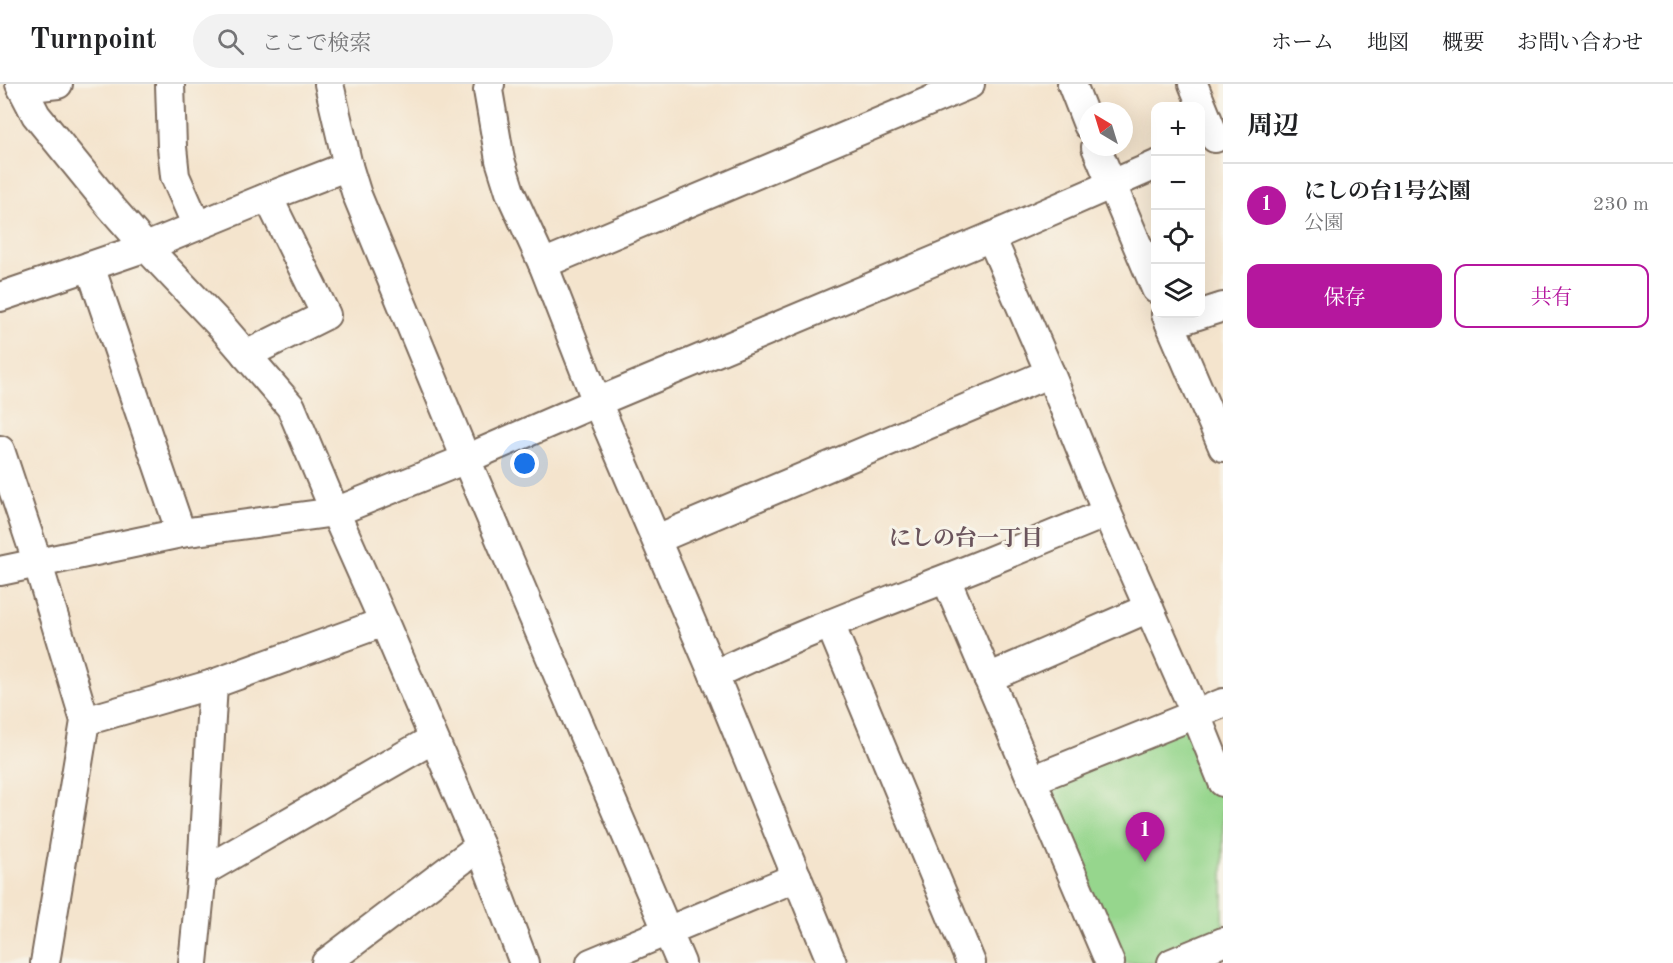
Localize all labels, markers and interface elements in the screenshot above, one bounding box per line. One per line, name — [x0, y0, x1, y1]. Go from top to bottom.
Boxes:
search box — [193, 14, 613, 68]
icon: search — [214, 25, 247, 58]
text: Turnpoint — [30, 27, 157, 55]
text: ここで検索 — [262, 33, 372, 55]
text: ホーム — [1271, 33, 1334, 54]
text: 地図 — [1367, 33, 1409, 54]
text: 概要 — [1442, 33, 1484, 54]
text: お問い合わせ — [1517, 33, 1643, 54]
north arrow — [1079, 102, 1133, 156]
map controls — [1151, 102, 1205, 318]
button: + — [1151, 102, 1205, 156]
text: 周辺 — [1247, 114, 1299, 140]
button: − — [1151, 156, 1205, 210]
text: にしの台1号公園 — [1304, 181, 1471, 203]
text: 1 — [1261, 195, 1272, 215]
text: 230 m — [1593, 195, 1649, 215]
button: locate — [1151, 210, 1205, 264]
text: 公園 — [1304, 214, 1344, 234]
button: layers — [1151, 264, 1205, 318]
button: 保存 — [1247, 264, 1442, 328]
button: 共有 — [1454, 264, 1649, 328]
your location — [510, 449, 539, 478]
district label: にしの台一丁目 — [889, 526, 1043, 550]
pin: 1 — [1126, 812, 1164, 862]

